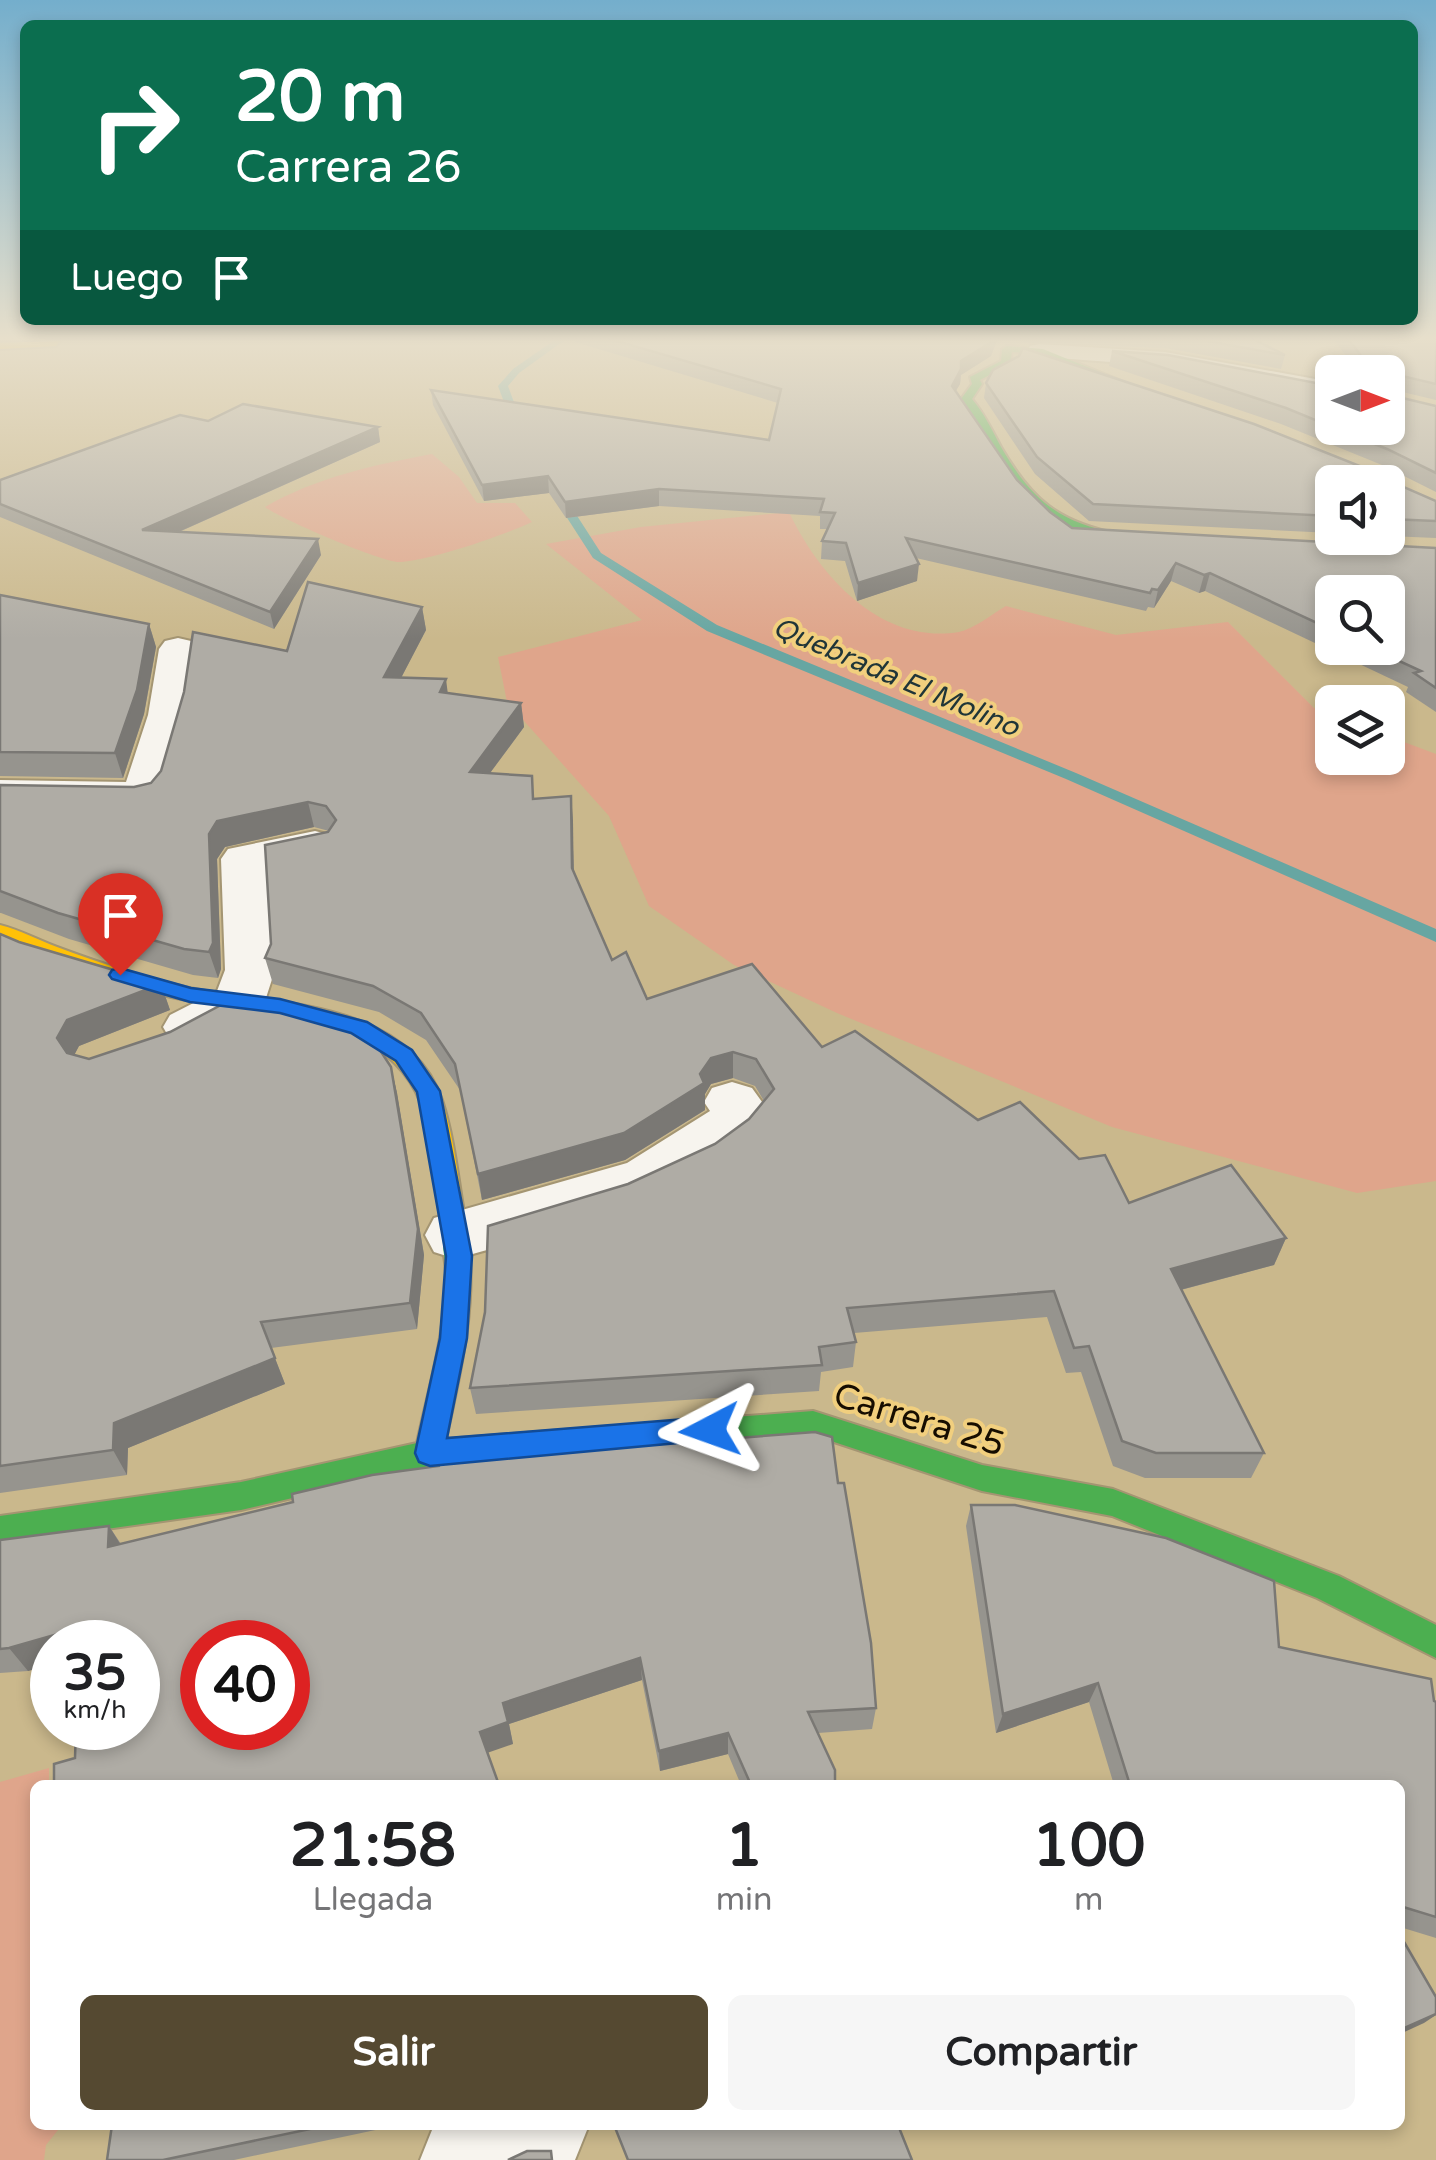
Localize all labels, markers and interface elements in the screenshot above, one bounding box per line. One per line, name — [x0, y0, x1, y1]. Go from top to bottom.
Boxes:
text: 20 m — [235, 56, 405, 140]
icon: right — [70, 60, 200, 190]
text: Carrera 26 — [235, 141, 462, 195]
icon: arrive — [204, 250, 259, 305]
text: Luego — [70, 255, 184, 301]
north arrow — [1315, 355, 1405, 445]
map controls — [1315, 355, 1405, 775]
button: sound — [1315, 465, 1405, 555]
button: search — [1315, 575, 1405, 665]
water label: Quebrada El Molino — [768, 610, 1026, 745]
button: layers — [1315, 685, 1405, 775]
pin — [78, 873, 163, 976]
icon: arrive — [93, 888, 148, 943]
street label: Carrera 25 — [829, 1374, 1009, 1466]
position arrow — [658, 1378, 762, 1482]
speed limit sign: 40 — [180, 1620, 310, 1750]
text: 35 — [64, 1643, 126, 1703]
text: km/h — [64, 1695, 126, 1725]
text: 21:58 — [290, 1810, 456, 1882]
text: 1 — [725, 1810, 763, 1882]
text: 100 — [1032, 1810, 1145, 1882]
text: Llegada — [312, 1881, 433, 1919]
text: min — [716, 1881, 773, 1919]
text: m — [1074, 1881, 1103, 1919]
button: Salir — [80, 1995, 708, 2110]
button: Compartir — [728, 1995, 1355, 2110]

